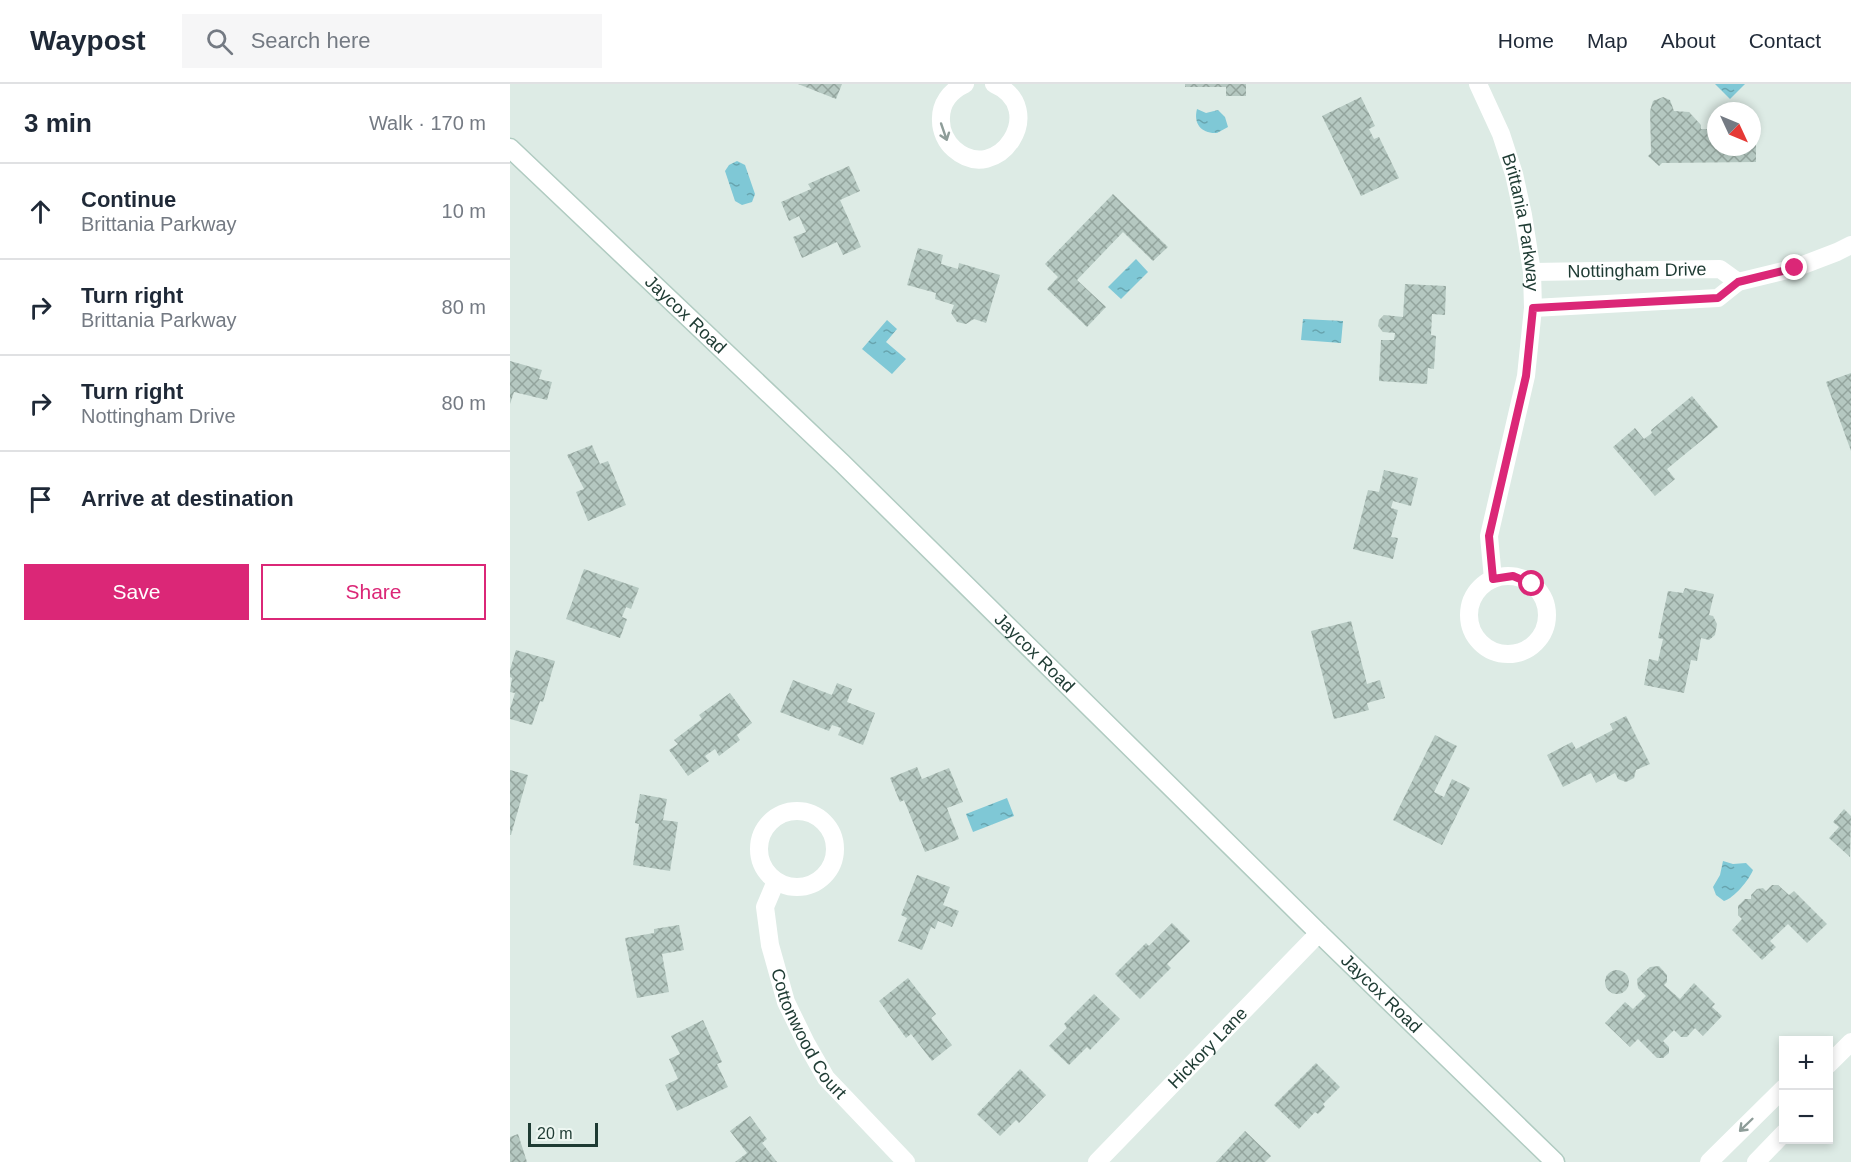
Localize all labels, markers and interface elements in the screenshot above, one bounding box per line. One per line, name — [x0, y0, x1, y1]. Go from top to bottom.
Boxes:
search box — [182, 14, 602, 68]
text: Waypost — [30, 25, 146, 56]
icon: search — [203, 25, 236, 58]
text: Search here — [251, 28, 371, 53]
text: Home — [1498, 29, 1554, 52]
text: Map — [1587, 29, 1628, 52]
text: About — [1661, 29, 1716, 52]
text: Contact — [1749, 29, 1821, 52]
north arrow — [1707, 102, 1761, 156]
text: 3 min — [24, 108, 92, 138]
text: Walk · 170 m — [369, 112, 486, 134]
one-way arrow — [939, 122, 950, 141]
street label: Brittania Parkway — [1498, 151, 1543, 292]
text: Continue — [81, 187, 176, 212]
icon: ahead — [24, 195, 57, 228]
text: 10 m — [442, 200, 486, 222]
text: Brittania Parkway — [81, 213, 237, 235]
route end — [1781, 254, 1807, 280]
street label: Nottingham Drive — [1567, 259, 1707, 281]
street label: Jaycox Road — [641, 271, 730, 358]
text: Turn right — [81, 283, 183, 308]
icon: right — [24, 291, 57, 324]
text: 80 m — [442, 296, 486, 318]
text: Brittania Parkway — [81, 309, 237, 331]
text: Turn right — [81, 379, 183, 404]
icon: right — [24, 387, 57, 420]
text: 80 m — [442, 392, 486, 414]
text: Nottingham Drive — [81, 405, 236, 427]
icon: arrive — [24, 483, 57, 516]
text: Arrive at destination — [81, 486, 294, 511]
button: Save — [24, 564, 249, 620]
button: Share — [261, 564, 486, 620]
route start — [1518, 570, 1544, 596]
street label: Jaycox Road — [990, 609, 1079, 696]
street label: Jaycox Road — [1337, 950, 1426, 1037]
street label: Cottonwood Court — [767, 966, 850, 1103]
street label: Hickory Lane — [1164, 1003, 1251, 1093]
map controls — [1779, 1036, 1833, 1144]
button: + — [1779, 1036, 1833, 1090]
button: − — [1779, 1090, 1833, 1144]
one-way arrow — [1739, 1117, 1754, 1132]
scale bar — [528, 1120, 598, 1148]
text: 20 m — [537, 1125, 573, 1142]

